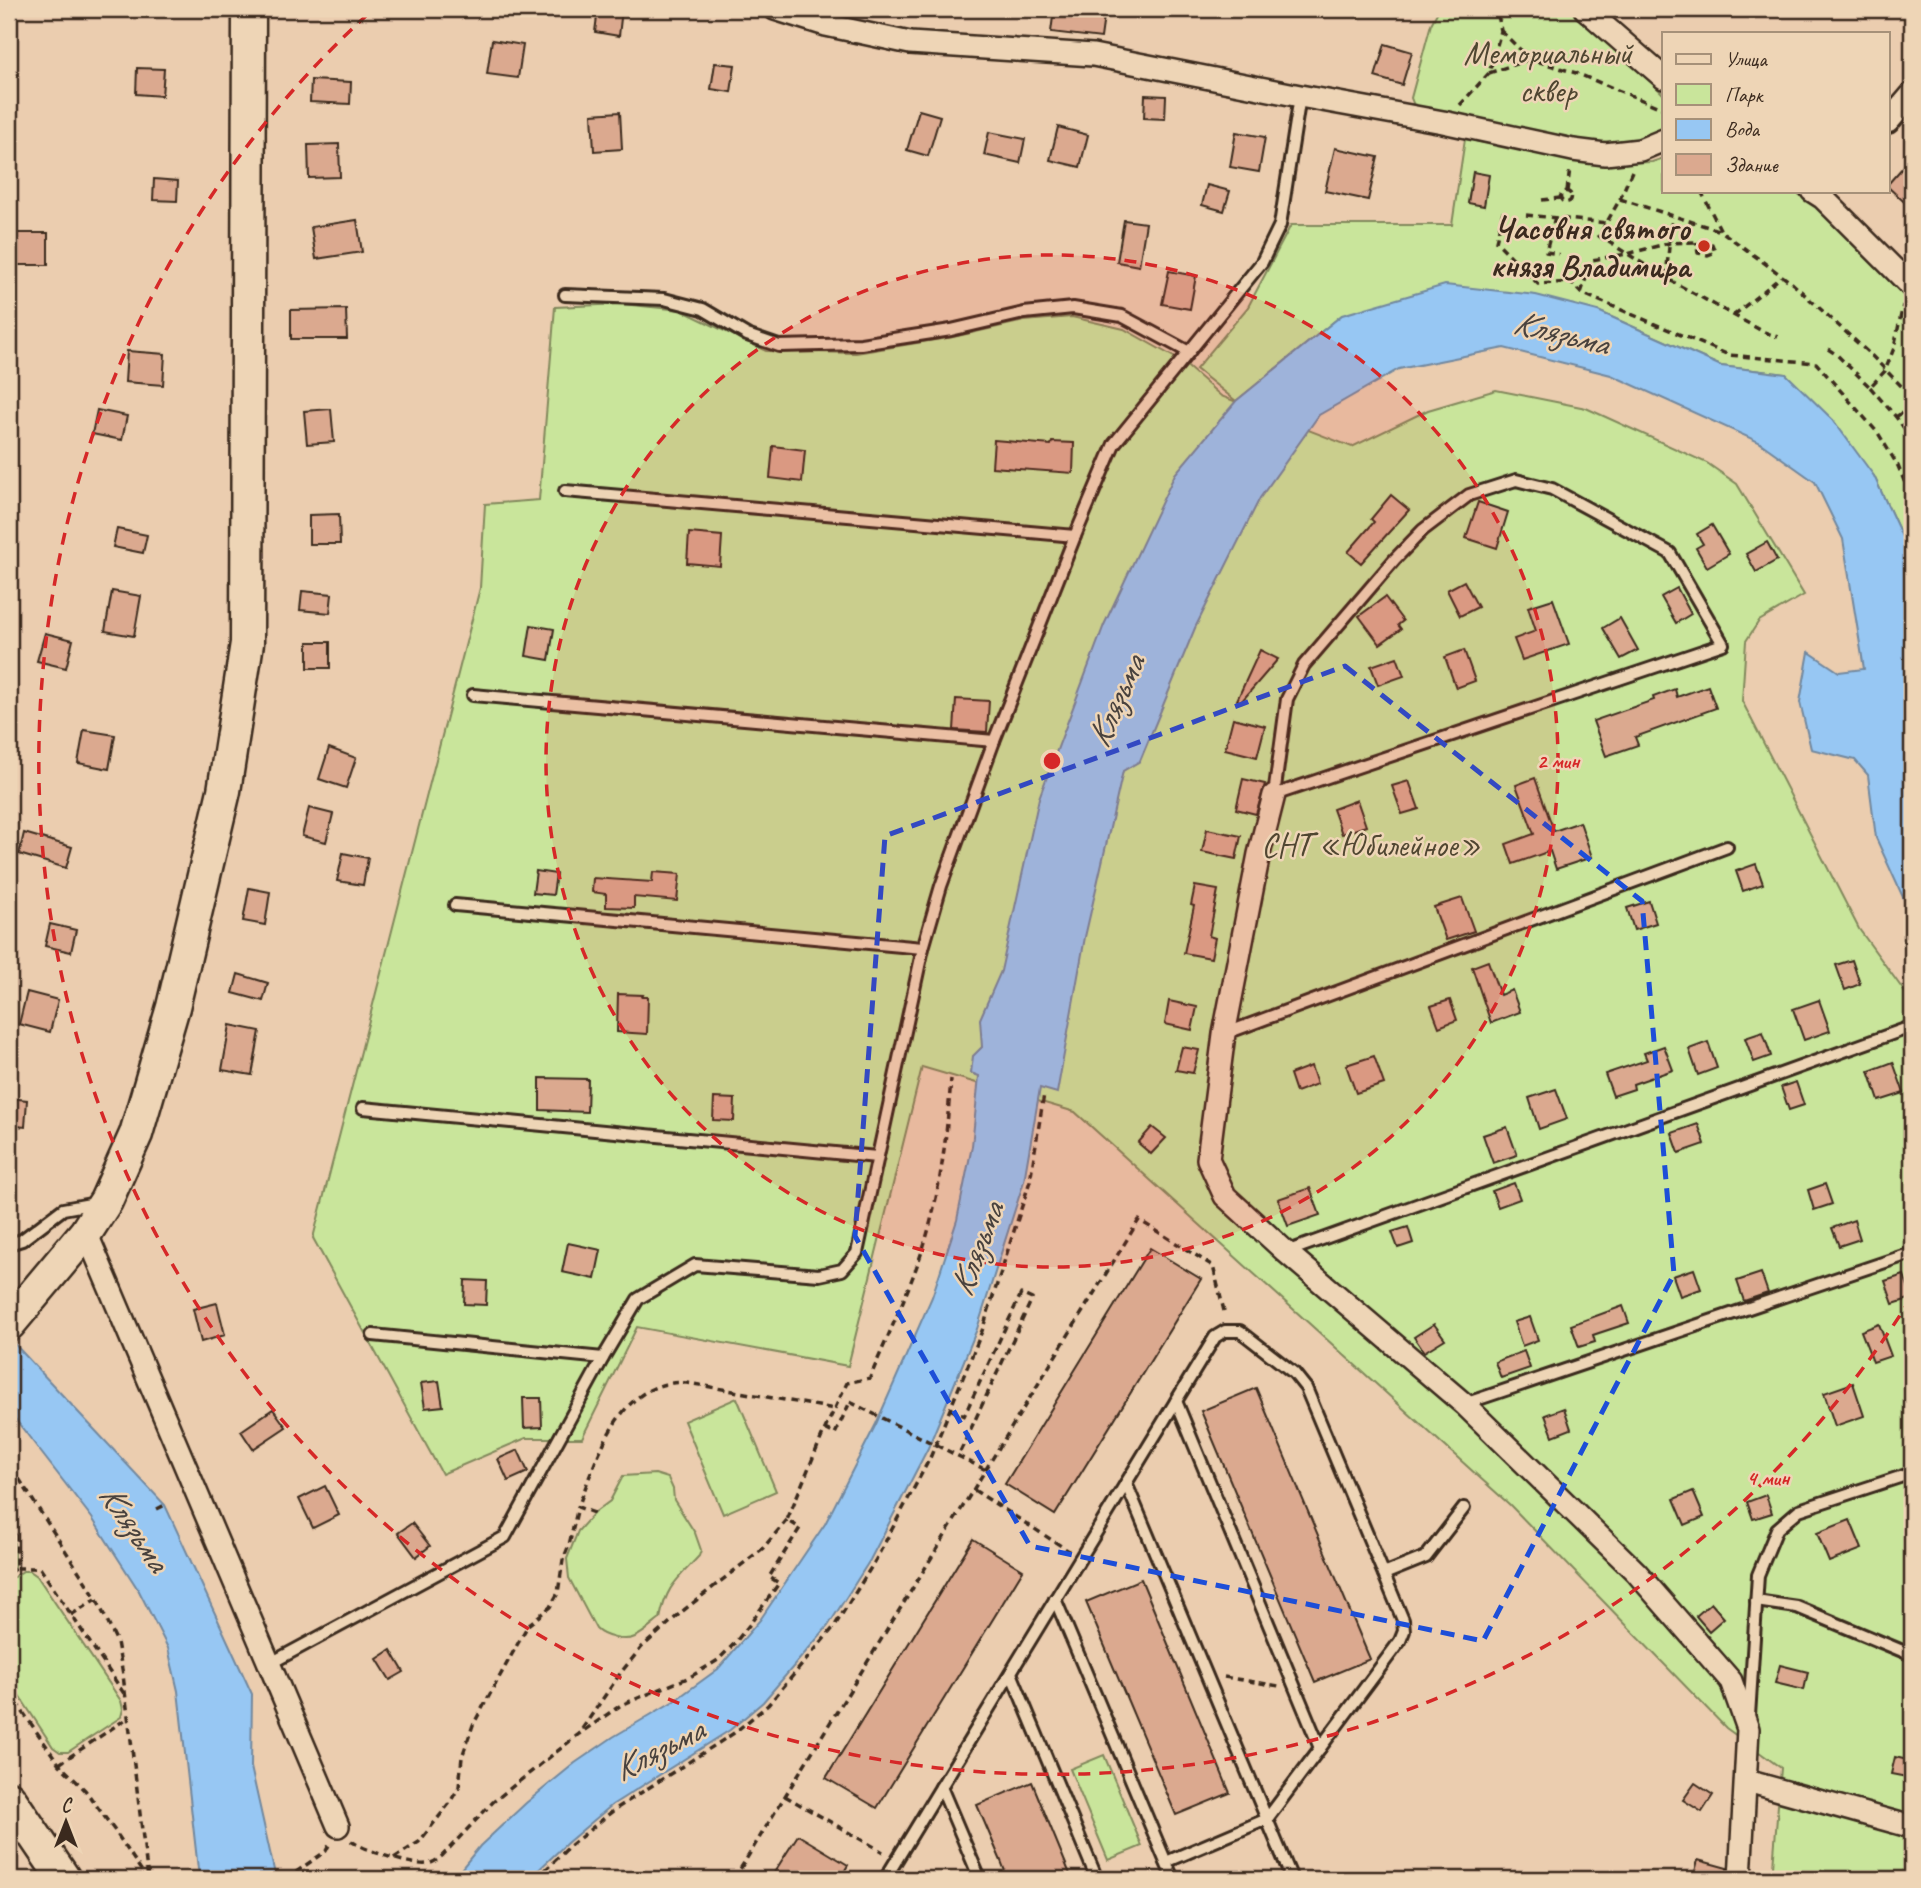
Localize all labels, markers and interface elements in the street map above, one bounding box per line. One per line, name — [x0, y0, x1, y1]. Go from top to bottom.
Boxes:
park label: Мемориальный сквер — [1464, 32, 1635, 112]
legend — [1662, 32, 1890, 192]
text: Улица — [1725, 46, 1768, 72]
text: Парк — [1725, 82, 1765, 108]
text: Вода — [1725, 116, 1761, 142]
text: Здание — [1725, 152, 1779, 178]
place label: Часовня святого князя Владимира — [1490, 207, 1693, 287]
marker: Часовня святого князя Владимира — [1696, 238, 1712, 254]
water label: Клязьма — [1509, 299, 1616, 367]
water label: Клязьма — [1075, 646, 1157, 754]
text: 2 мин — [1537, 748, 1581, 774]
centre of rings — [1040, 749, 1064, 773]
park label: СНТ «Юбилейное» — [1261, 824, 1481, 866]
water label: Клязьма — [938, 1194, 1016, 1302]
text: 4 мин — [1747, 1465, 1791, 1491]
water label: Клязьма — [89, 1475, 182, 1582]
water label: Клязьма — [605, 1706, 714, 1791]
north arrow — [32, 1786, 102, 1856]
text: С — [61, 1794, 73, 1818]

